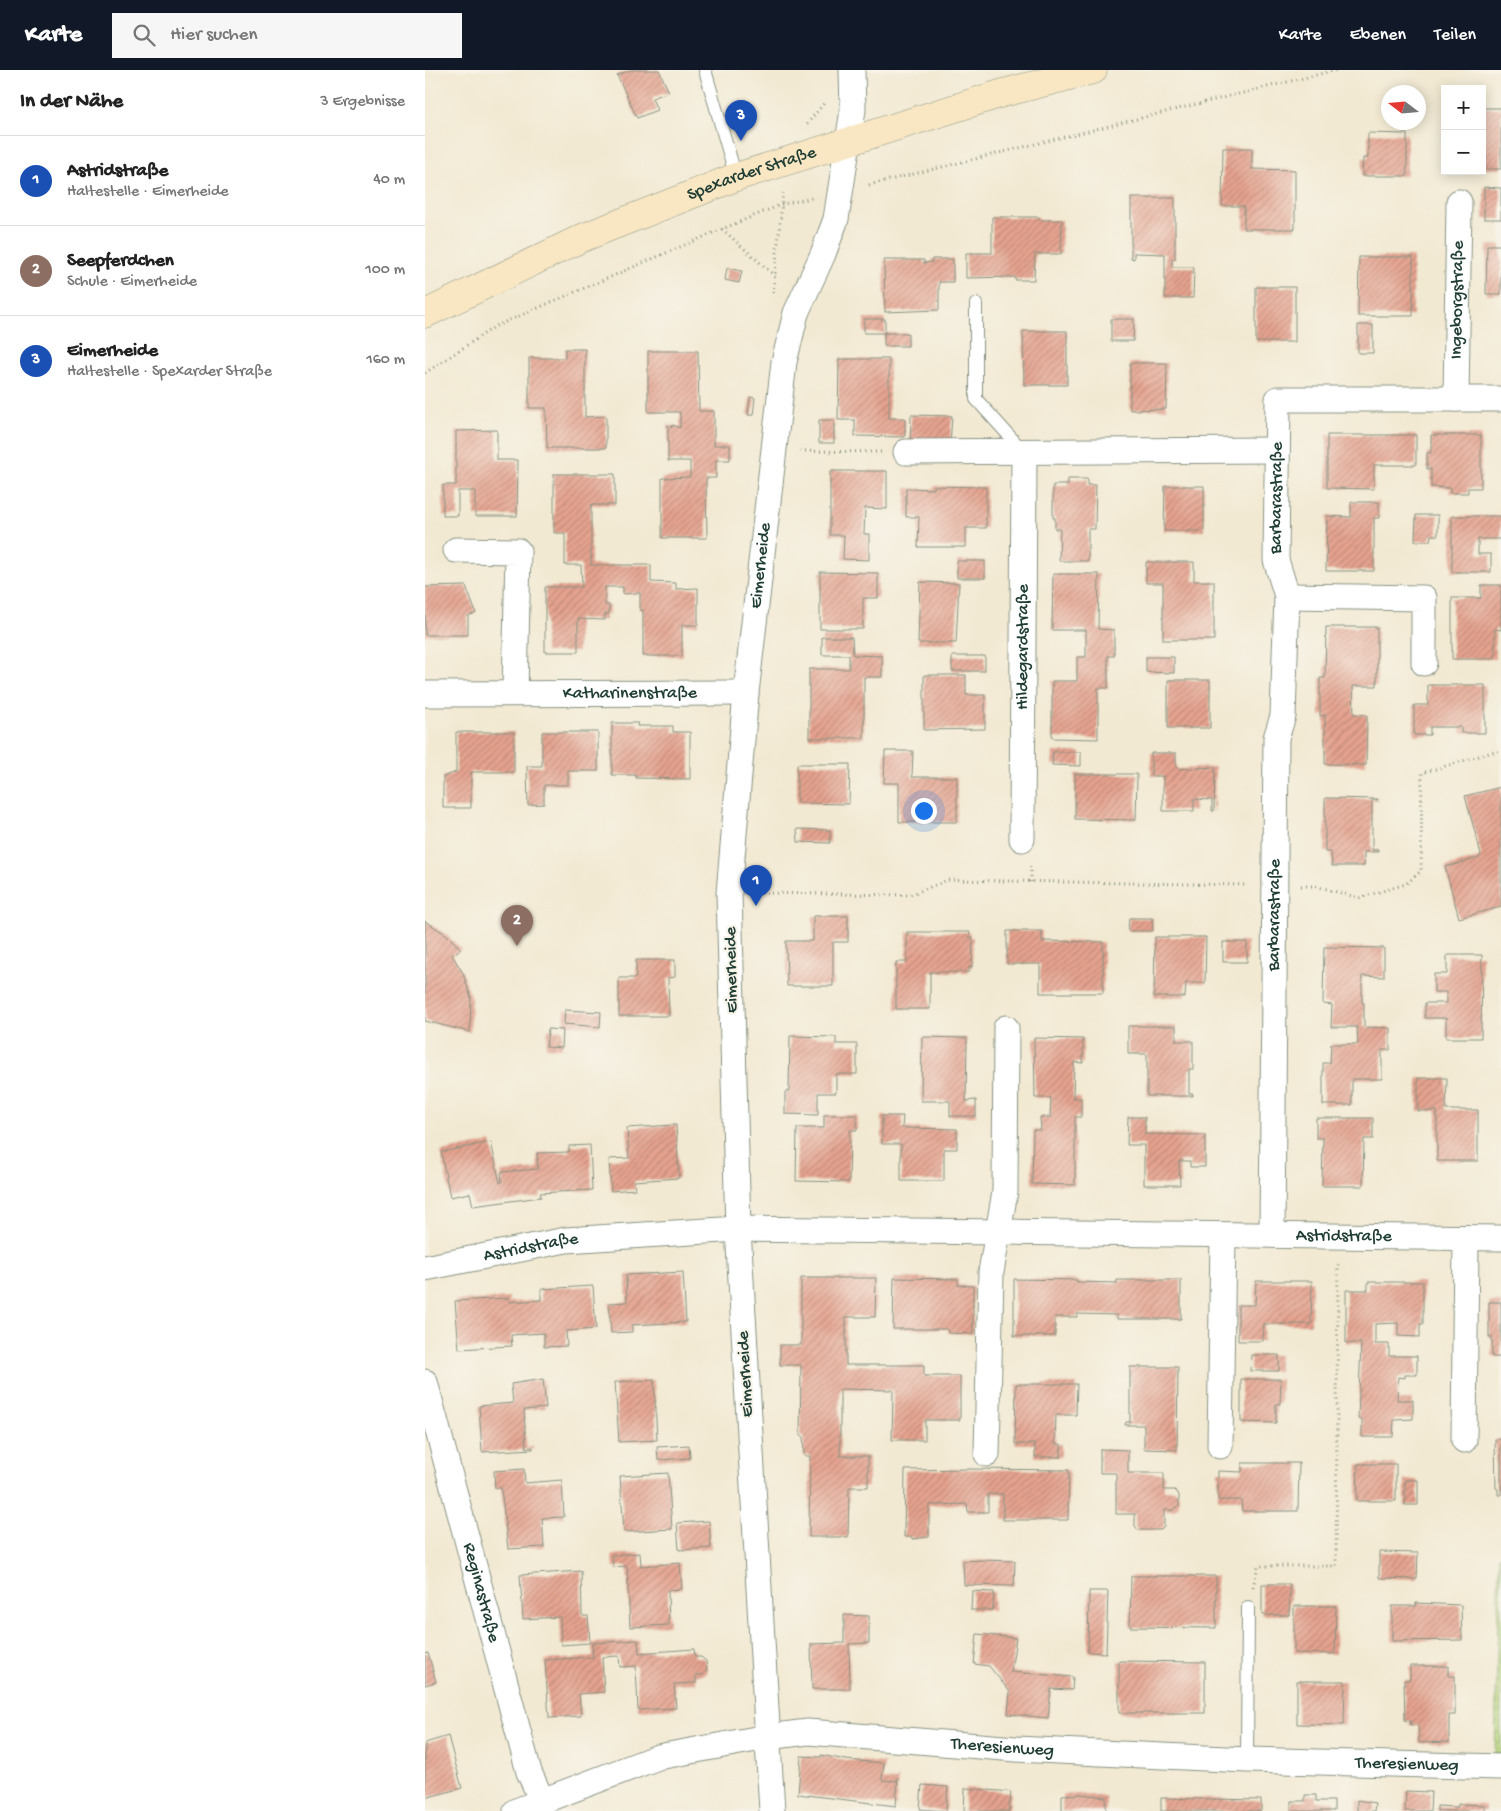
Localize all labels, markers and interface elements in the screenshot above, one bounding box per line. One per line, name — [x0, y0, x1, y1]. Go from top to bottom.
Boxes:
search box — [112, 13, 462, 58]
text: Karte — [25, 21, 82, 50]
icon: search — [130, 21, 158, 49]
text: Hier suchen — [170, 24, 258, 47]
text: Karte — [1279, 25, 1322, 46]
text: Ebenen — [1350, 25, 1406, 46]
text: Teilen — [1434, 25, 1476, 46]
north arrow — [1381, 85, 1426, 130]
map controls — [1441, 85, 1486, 175]
button: + — [1441, 85, 1486, 130]
text: In der Nähe — [20, 90, 123, 115]
text: 3 Ergebnisse — [320, 93, 405, 112]
pin: 3 — [725, 100, 757, 141]
button: − — [1441, 130, 1486, 175]
street label: Spexarder Straße — [684, 142, 819, 206]
text: Astridstraße — [67, 160, 168, 183]
text: 1 — [33, 171, 39, 190]
text: 40 m — [373, 171, 405, 190]
text: Haltestelle · Eimerheide — [67, 183, 229, 202]
street label: Ingeborgstraße — [1446, 240, 1469, 359]
text: Seepferdchen — [67, 250, 174, 273]
text: 2 — [32, 261, 40, 280]
text: 100 m — [365, 261, 405, 280]
text: Schule · Eimerheide — [67, 273, 197, 292]
text: Eimerheide — [67, 340, 158, 363]
text: 3 — [32, 351, 40, 370]
text: 160 m — [366, 351, 405, 370]
text: Haltestelle · Spexarder Straße — [67, 363, 272, 382]
street label: Barbarastraße — [1266, 441, 1288, 555]
street label: Eimerheide — [745, 521, 776, 610]
street label: Hildegardstraße — [1012, 583, 1034, 710]
street label: Katharinenstraße — [563, 683, 698, 704]
your location — [911, 798, 937, 824]
street label: Barbarastraße — [1264, 858, 1286, 972]
pin: 1 — [740, 865, 772, 906]
pin: 2 — [501, 905, 533, 946]
street label: Eimerheide — [721, 926, 743, 1013]
street label: Astridstraße — [1296, 1225, 1393, 1247]
street label: Astridstraße — [482, 1229, 580, 1267]
street label: Eimerheide — [733, 1330, 759, 1418]
street label: Reginastraße — [458, 1541, 505, 1645]
street label: Theresienweg — [949, 1733, 1054, 1761]
street label: Theresienweg — [1354, 1752, 1459, 1776]

